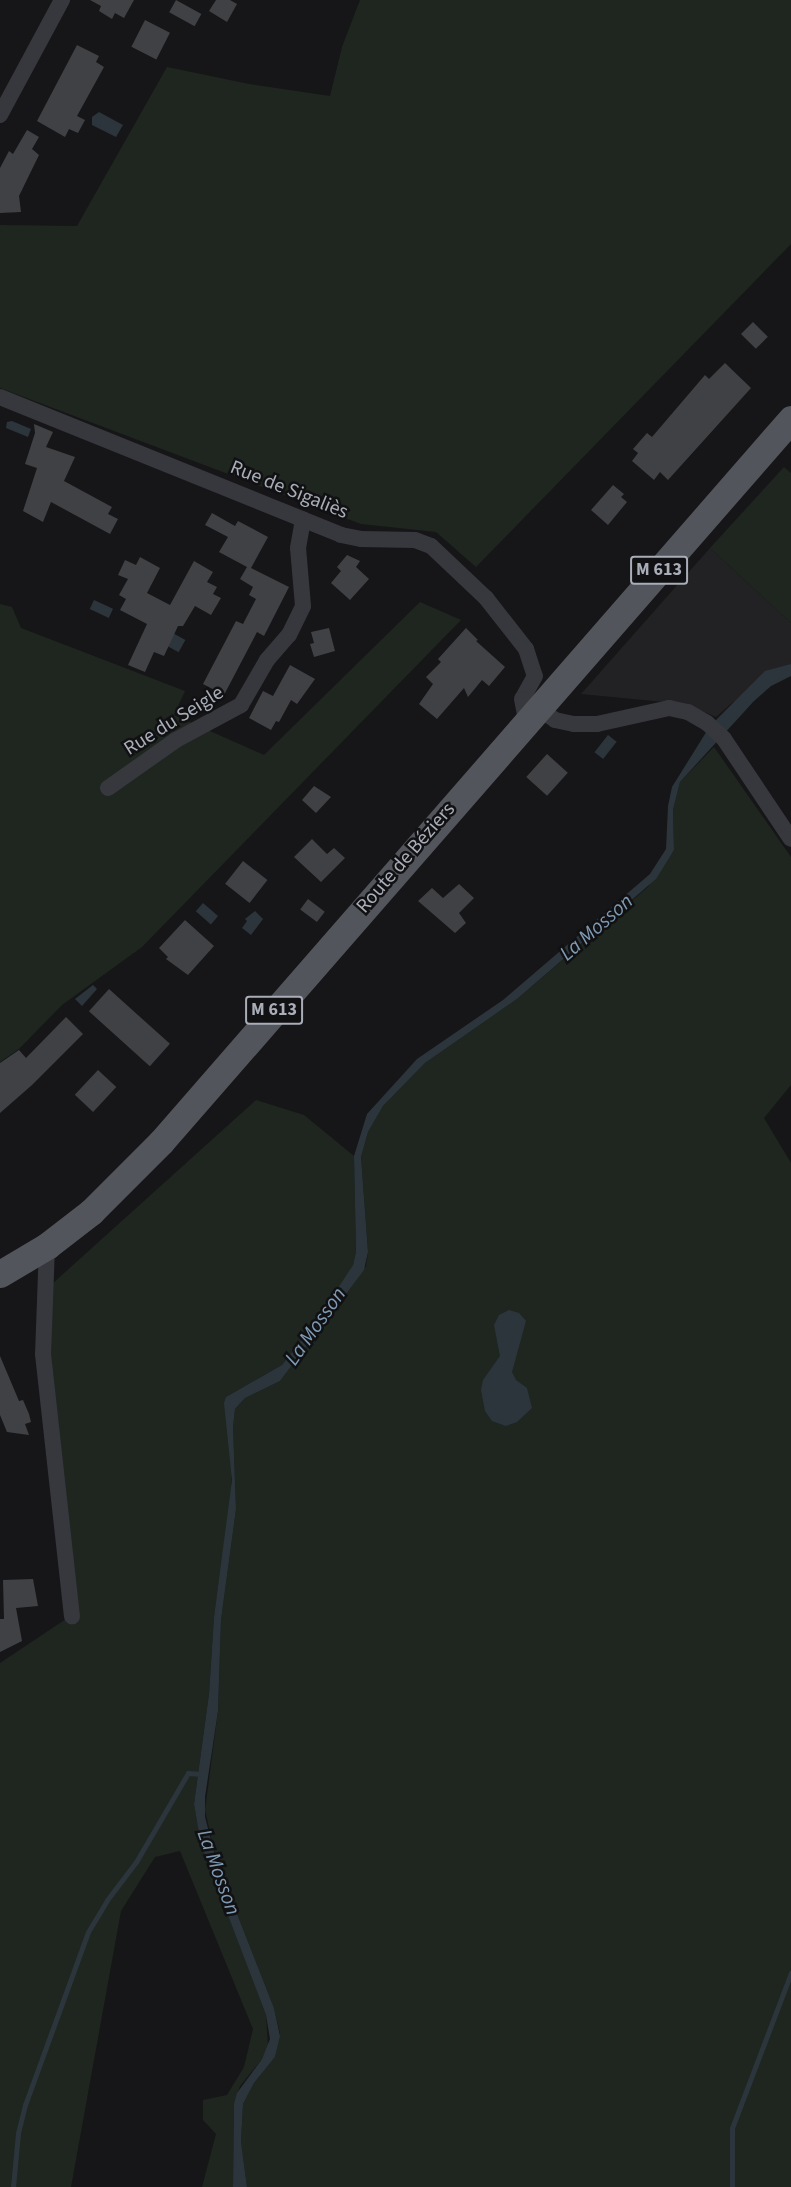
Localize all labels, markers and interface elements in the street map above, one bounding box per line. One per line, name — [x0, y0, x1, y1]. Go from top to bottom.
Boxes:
street label: Rue de Sigaliès — [227, 455, 351, 525]
road number: M 613 — [629, 555, 689, 585]
street label: Rue du Seigle — [120, 681, 228, 761]
street label: Route de Béziers — [351, 798, 461, 918]
water label: La Mosson — [554, 888, 638, 966]
road number: M 613 — [244, 995, 304, 1025]
water label: La Mosson — [279, 1282, 351, 1370]
water label: La Mosson — [192, 1826, 246, 1918]

